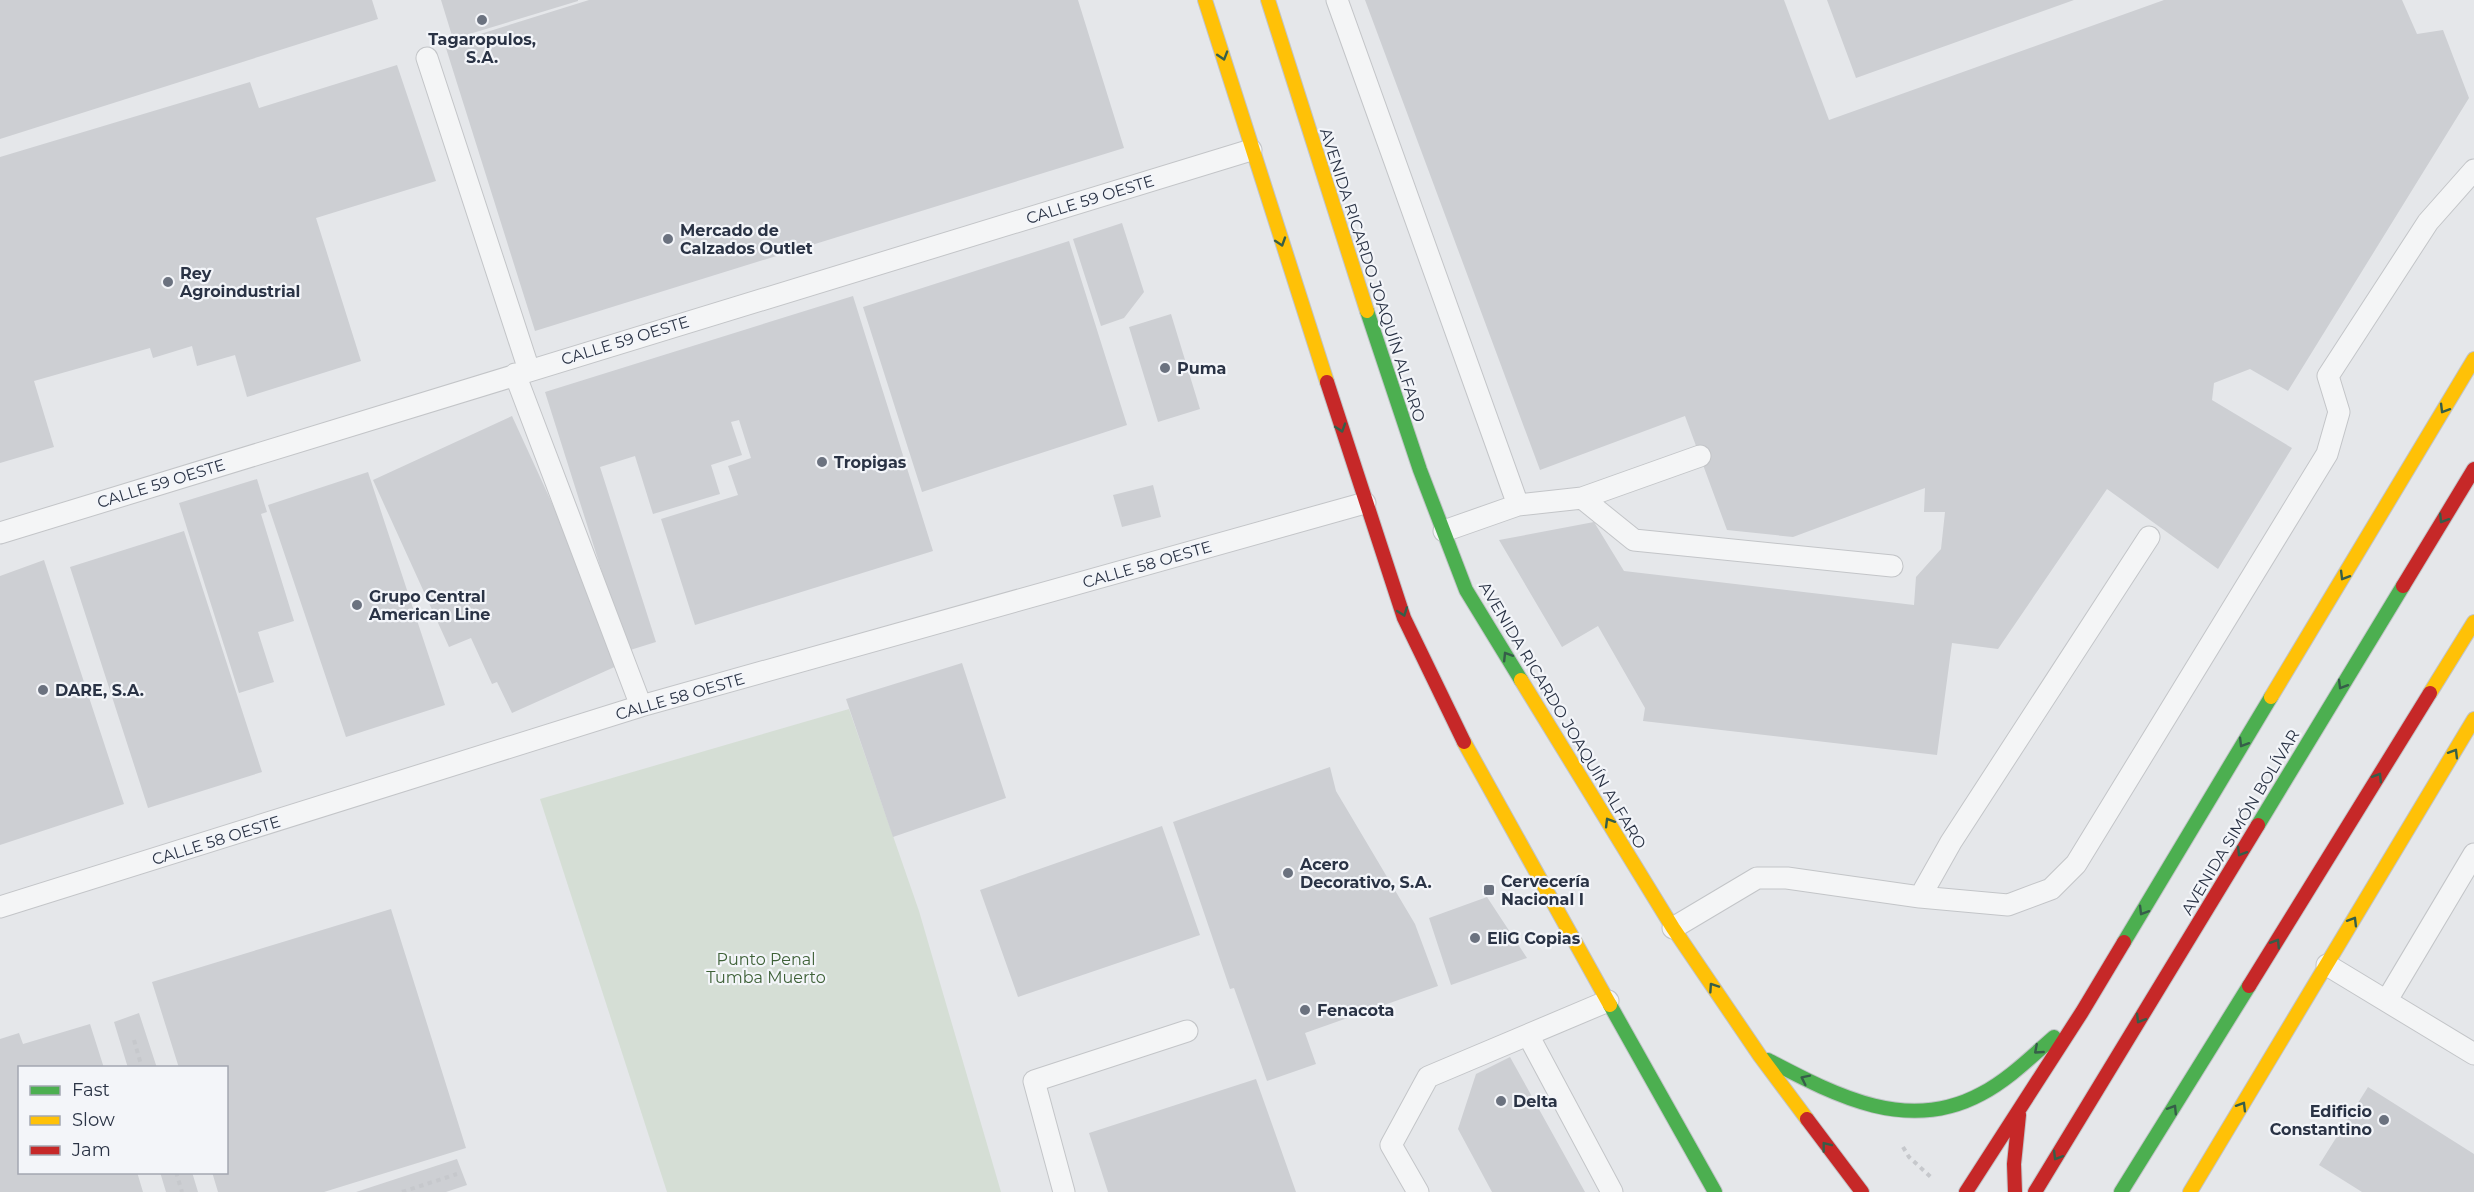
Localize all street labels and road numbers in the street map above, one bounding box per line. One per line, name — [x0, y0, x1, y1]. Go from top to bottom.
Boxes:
street label: AVENIDA RICARDO JOAQUÍN ALFARO — [1316, 126, 1429, 425]
street label: CALLE 59 OESTE — [1024, 171, 1157, 228]
street label: CALLE 59 OESTE — [559, 312, 692, 369]
street label: CALLE 59 OESTE — [95, 455, 228, 512]
street label: CALLE 58 OESTE — [1080, 537, 1214, 592]
street label: AVENIDA RICARDO JOAQUÍN ALFARO — [1475, 578, 1650, 852]
street label: CALLE 58 OESTE — [613, 669, 747, 724]
street label: AVENIDA SIMÓN BOLÍVAR — [2177, 726, 2303, 918]
street label: CALLE 58 OESTE — [150, 812, 283, 869]

